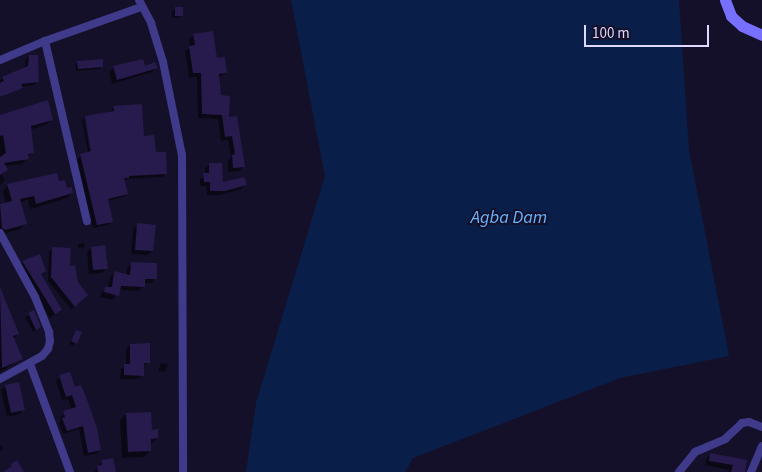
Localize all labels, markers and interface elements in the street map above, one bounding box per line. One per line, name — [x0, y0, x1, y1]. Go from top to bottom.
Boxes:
scale bar — [587, 15, 712, 47]
text: 100 m — [592, 23, 630, 44]
water label: Agba Dam — [471, 207, 547, 229]

